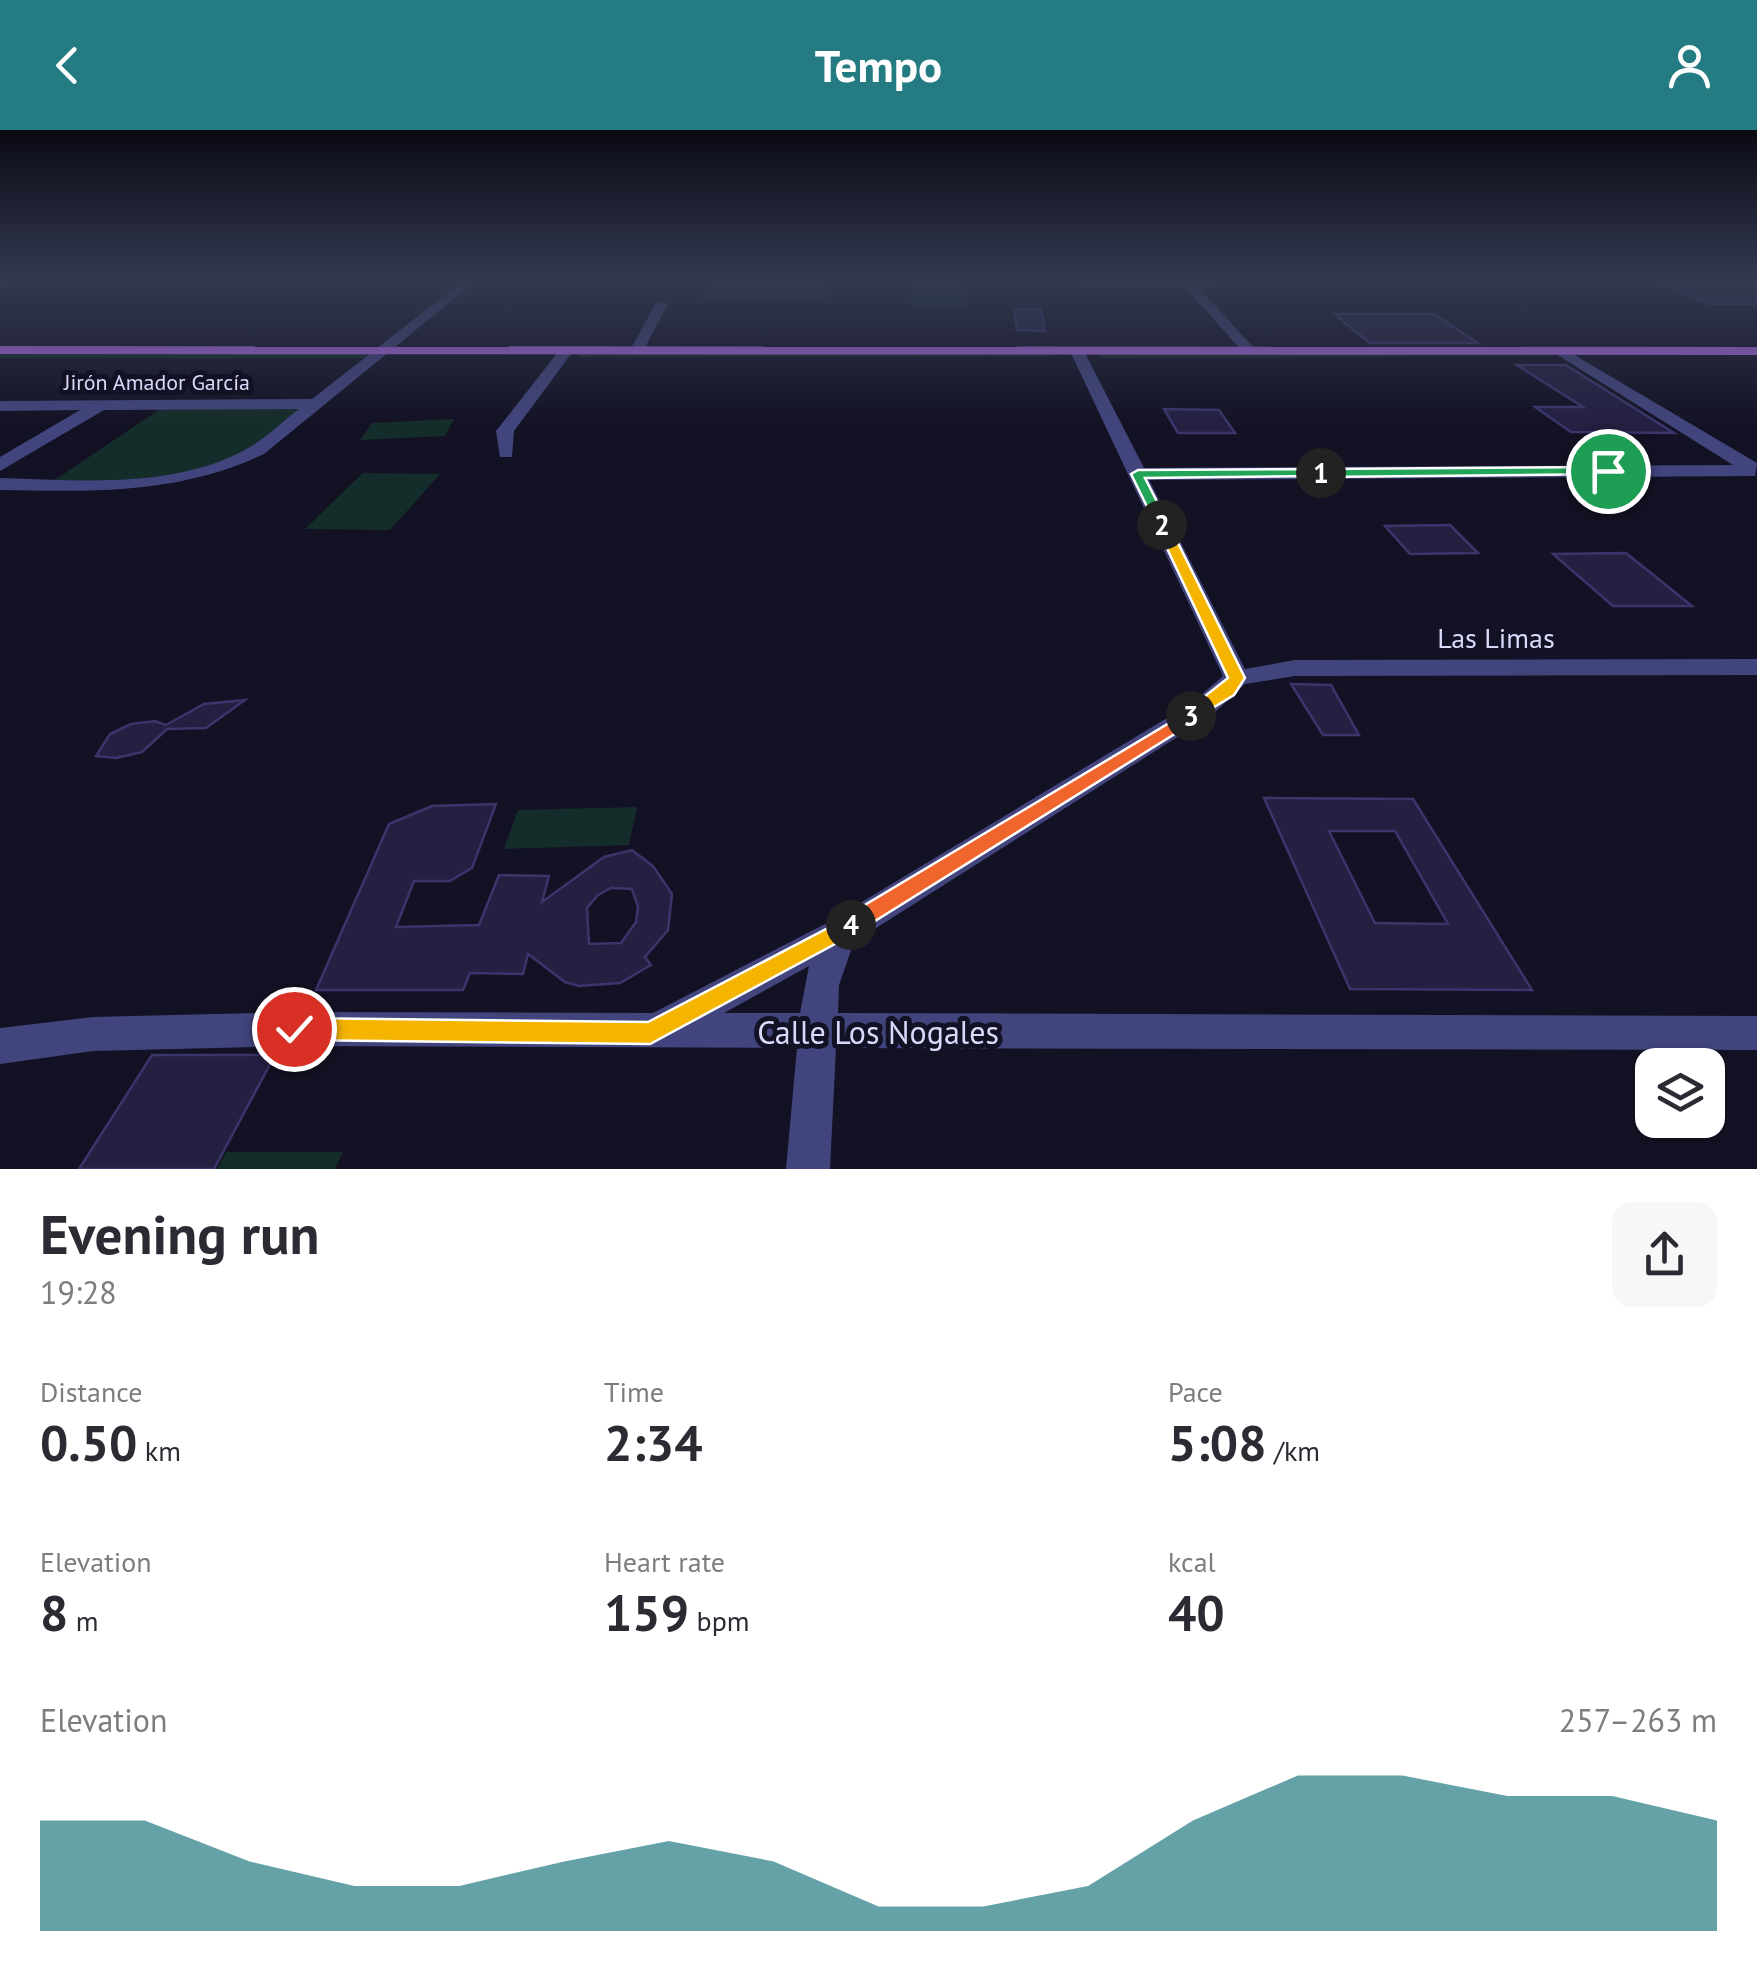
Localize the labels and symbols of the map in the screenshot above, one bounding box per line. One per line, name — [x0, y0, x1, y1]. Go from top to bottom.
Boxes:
street label: Jirón Amador García — [63, 368, 250, 396]
pin — [1566, 429, 1651, 514]
pin: 1 — [1296, 448, 1346, 498]
pin: 2 — [1137, 500, 1187, 550]
street label: Las Limas — [1437, 619, 1555, 656]
pin: 3 — [1166, 691, 1216, 741]
pin: 4 — [826, 900, 876, 950]
pin — [252, 987, 337, 1072]
street label: Calle Los Nogales — [757, 1011, 999, 1053]

